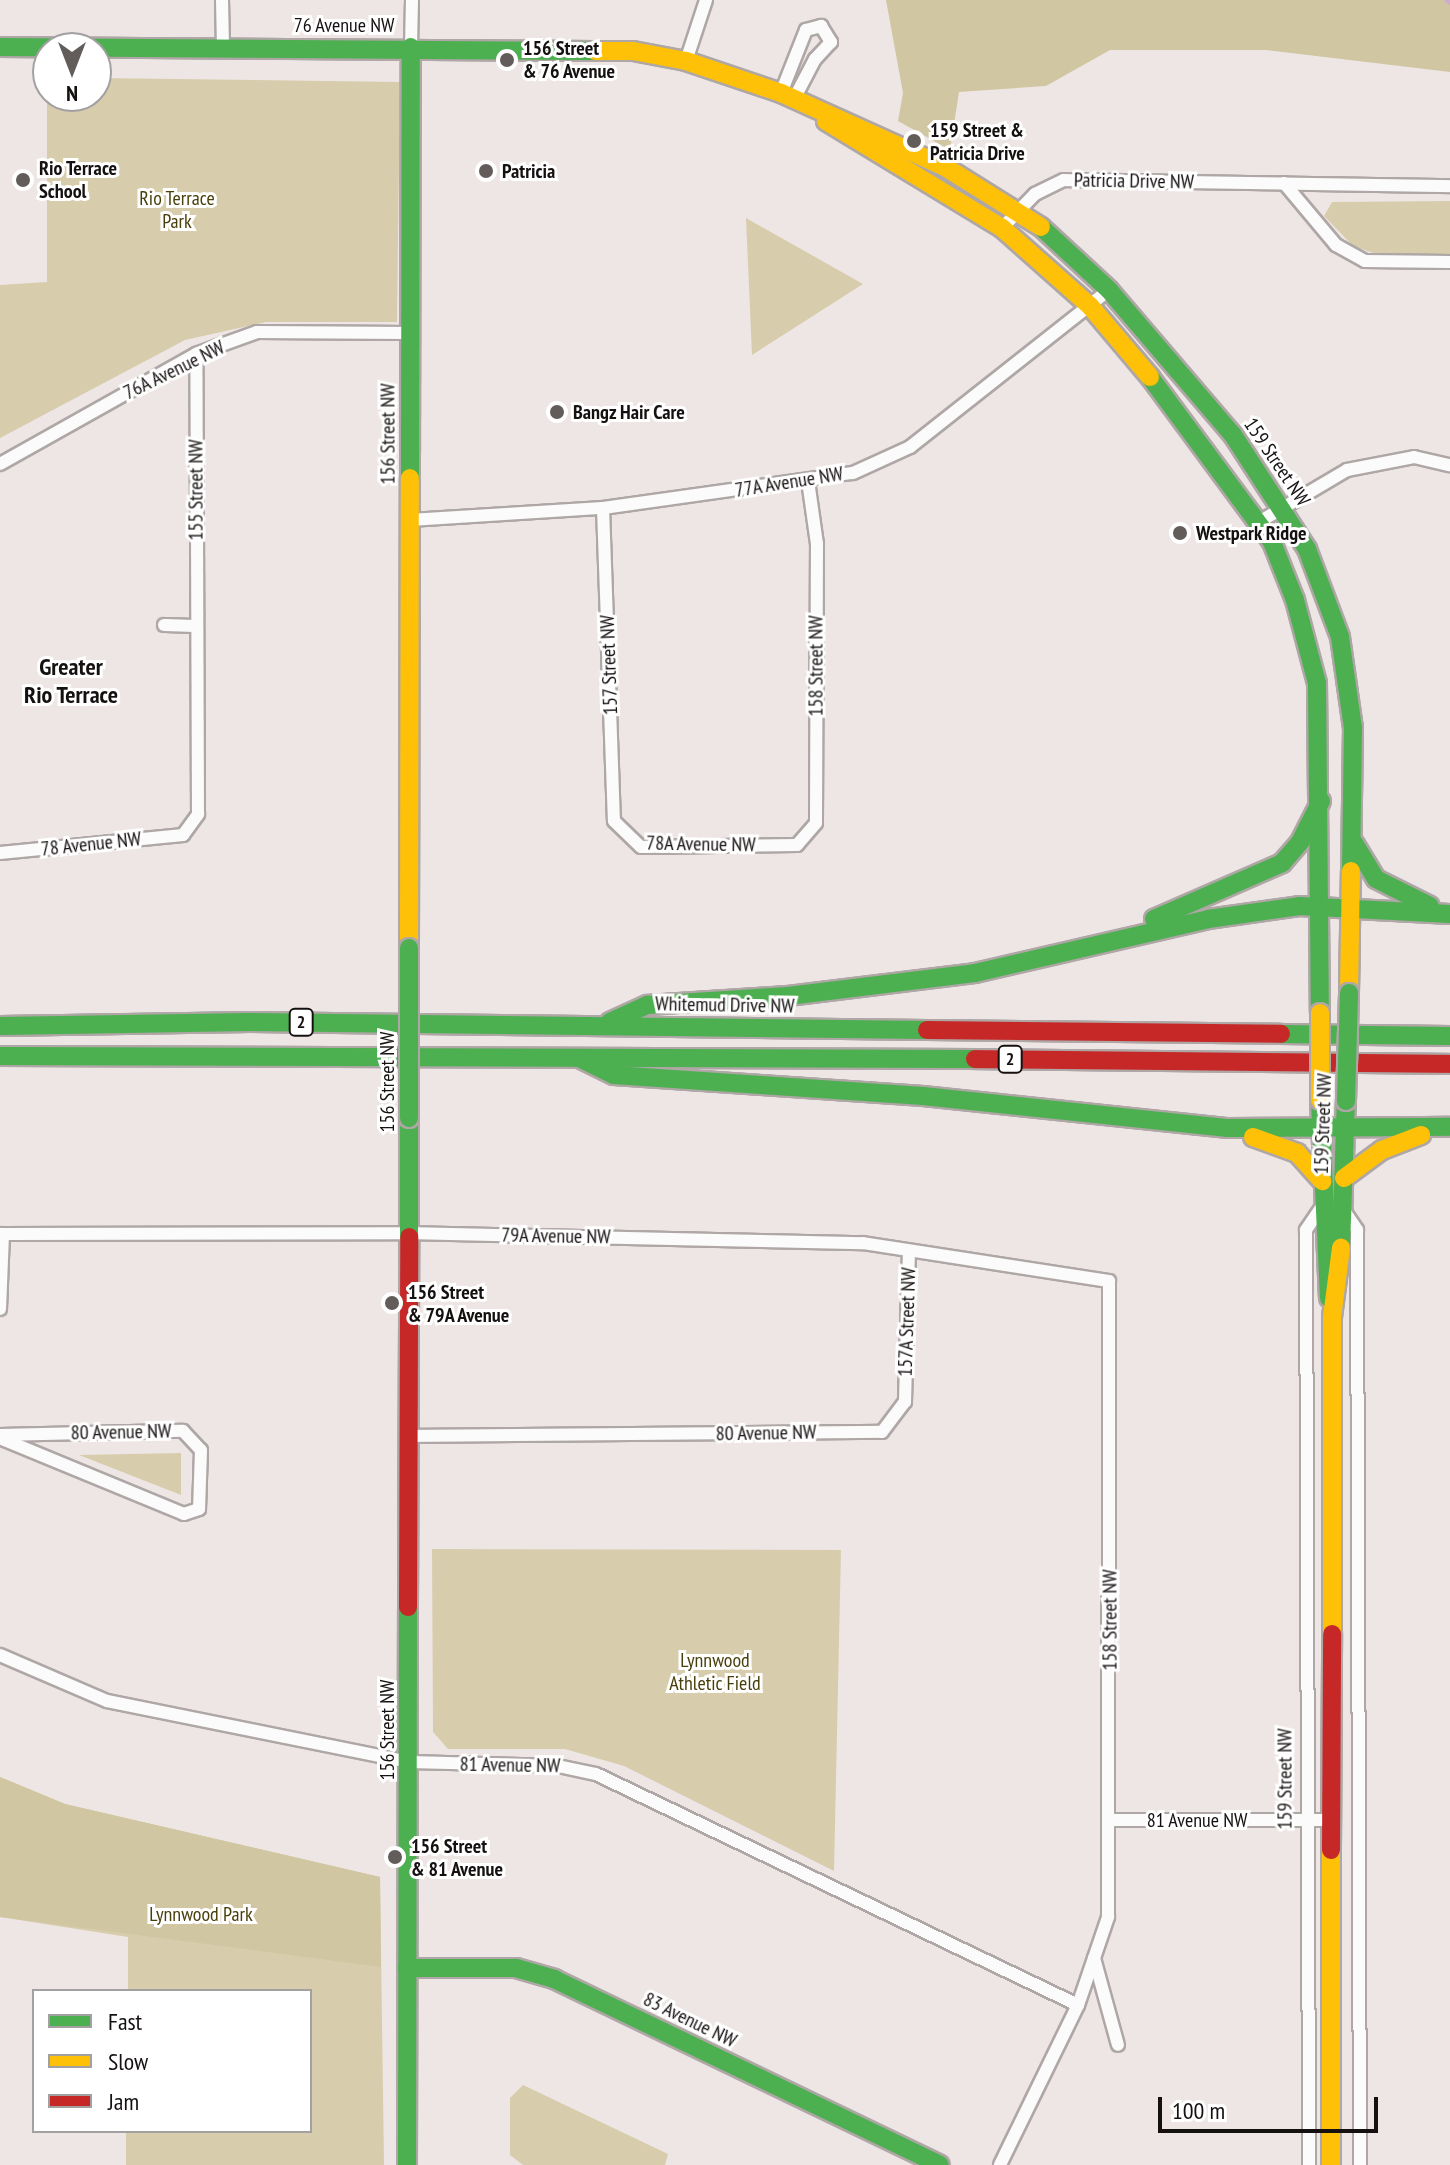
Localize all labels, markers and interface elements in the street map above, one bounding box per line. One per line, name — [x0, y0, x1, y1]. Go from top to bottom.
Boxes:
street label: 76 Avenue NW — [293, 13, 395, 37]
north arrow — [32, 32, 112, 112]
place label: 156 Street & 76 Avenue — [523, 36, 616, 83]
marker: 156 Street & 76 Avenue — [498, 51, 516, 69]
text: N — [66, 80, 78, 108]
place label: 159 Street & Patricia Drive — [930, 118, 1025, 165]
marker: 159 Street & Patricia Drive — [905, 132, 923, 150]
place label: Rio Terrace School — [39, 156, 118, 203]
place label: Patricia — [502, 159, 555, 183]
marker: Patricia — [477, 162, 495, 180]
street label: Patricia Drive NW — [1074, 168, 1194, 194]
marker: Rio Terrace School — [14, 171, 32, 189]
park label: Rio Terrace Park — [139, 186, 215, 233]
street label: 76A Avenue NW — [119, 335, 229, 405]
street label: 156 Street NW — [376, 383, 400, 485]
place label: Bangz Hair Care — [573, 400, 686, 424]
marker: Bangz Hair Care — [548, 403, 566, 421]
street label: 159 Street NW — [1239, 413, 1315, 511]
street label: 155 Street NW — [184, 439, 208, 541]
street label: 77A Avenue NW — [733, 462, 845, 502]
place label: Westpark Ridge — [1196, 521, 1307, 545]
marker: Westpark Ridge — [1171, 524, 1189, 542]
street label: 157 Street NW — [595, 614, 623, 716]
street label: 158 Street NW — [804, 615, 828, 717]
district label: Greater Rio Terrace — [24, 653, 118, 709]
street label: 78 Avenue NW — [39, 827, 143, 861]
street label: 78A Avenue NW — [645, 831, 757, 857]
street label: Whitemud Drive NW — [655, 992, 795, 1018]
road number: 2 — [287, 1008, 315, 1036]
street label: 156 Street NW — [375, 1031, 399, 1133]
road number: 2 — [996, 1045, 1024, 1073]
street label: 159 Street NW — [1309, 1073, 1337, 1175]
street label: 79A Avenue NW — [500, 1223, 612, 1249]
street label: 157A Street NW — [893, 1267, 921, 1377]
place label: 156 Street & 79A Avenue — [408, 1280, 511, 1327]
marker: 156 Street & 79A Avenue — [383, 1294, 401, 1312]
street label: 80 Avenue NW — [70, 1419, 172, 1445]
street label: 80 Avenue NW — [715, 1420, 817, 1446]
street label: 158 Street NW — [1098, 1569, 1122, 1671]
park label: Lynnwood Athletic Field — [669, 1649, 761, 1696]
street label: 156 Street NW — [375, 1679, 399, 1781]
street label: 159 Street NW — [1273, 1728, 1297, 1830]
street label: 81 Avenue NW — [459, 1752, 561, 1778]
street label: 81 Avenue NW — [1146, 1808, 1248, 1832]
place label: 156 Street & 81 Avenue — [411, 1834, 504, 1881]
marker: 156 Street & 81 Avenue — [386, 1848, 404, 1866]
park label: Lynnwood Park — [149, 1902, 253, 1926]
street label: 83 Avenue NW — [639, 1987, 741, 2053]
legend — [32, 1989, 312, 2133]
text: Fast — [108, 2006, 142, 2037]
text: Slow — [108, 2046, 148, 2077]
scale bar — [1162, 2081, 1382, 2131]
text: Jam — [108, 2086, 139, 2117]
text: 100 m — [1172, 2095, 1225, 2126]

